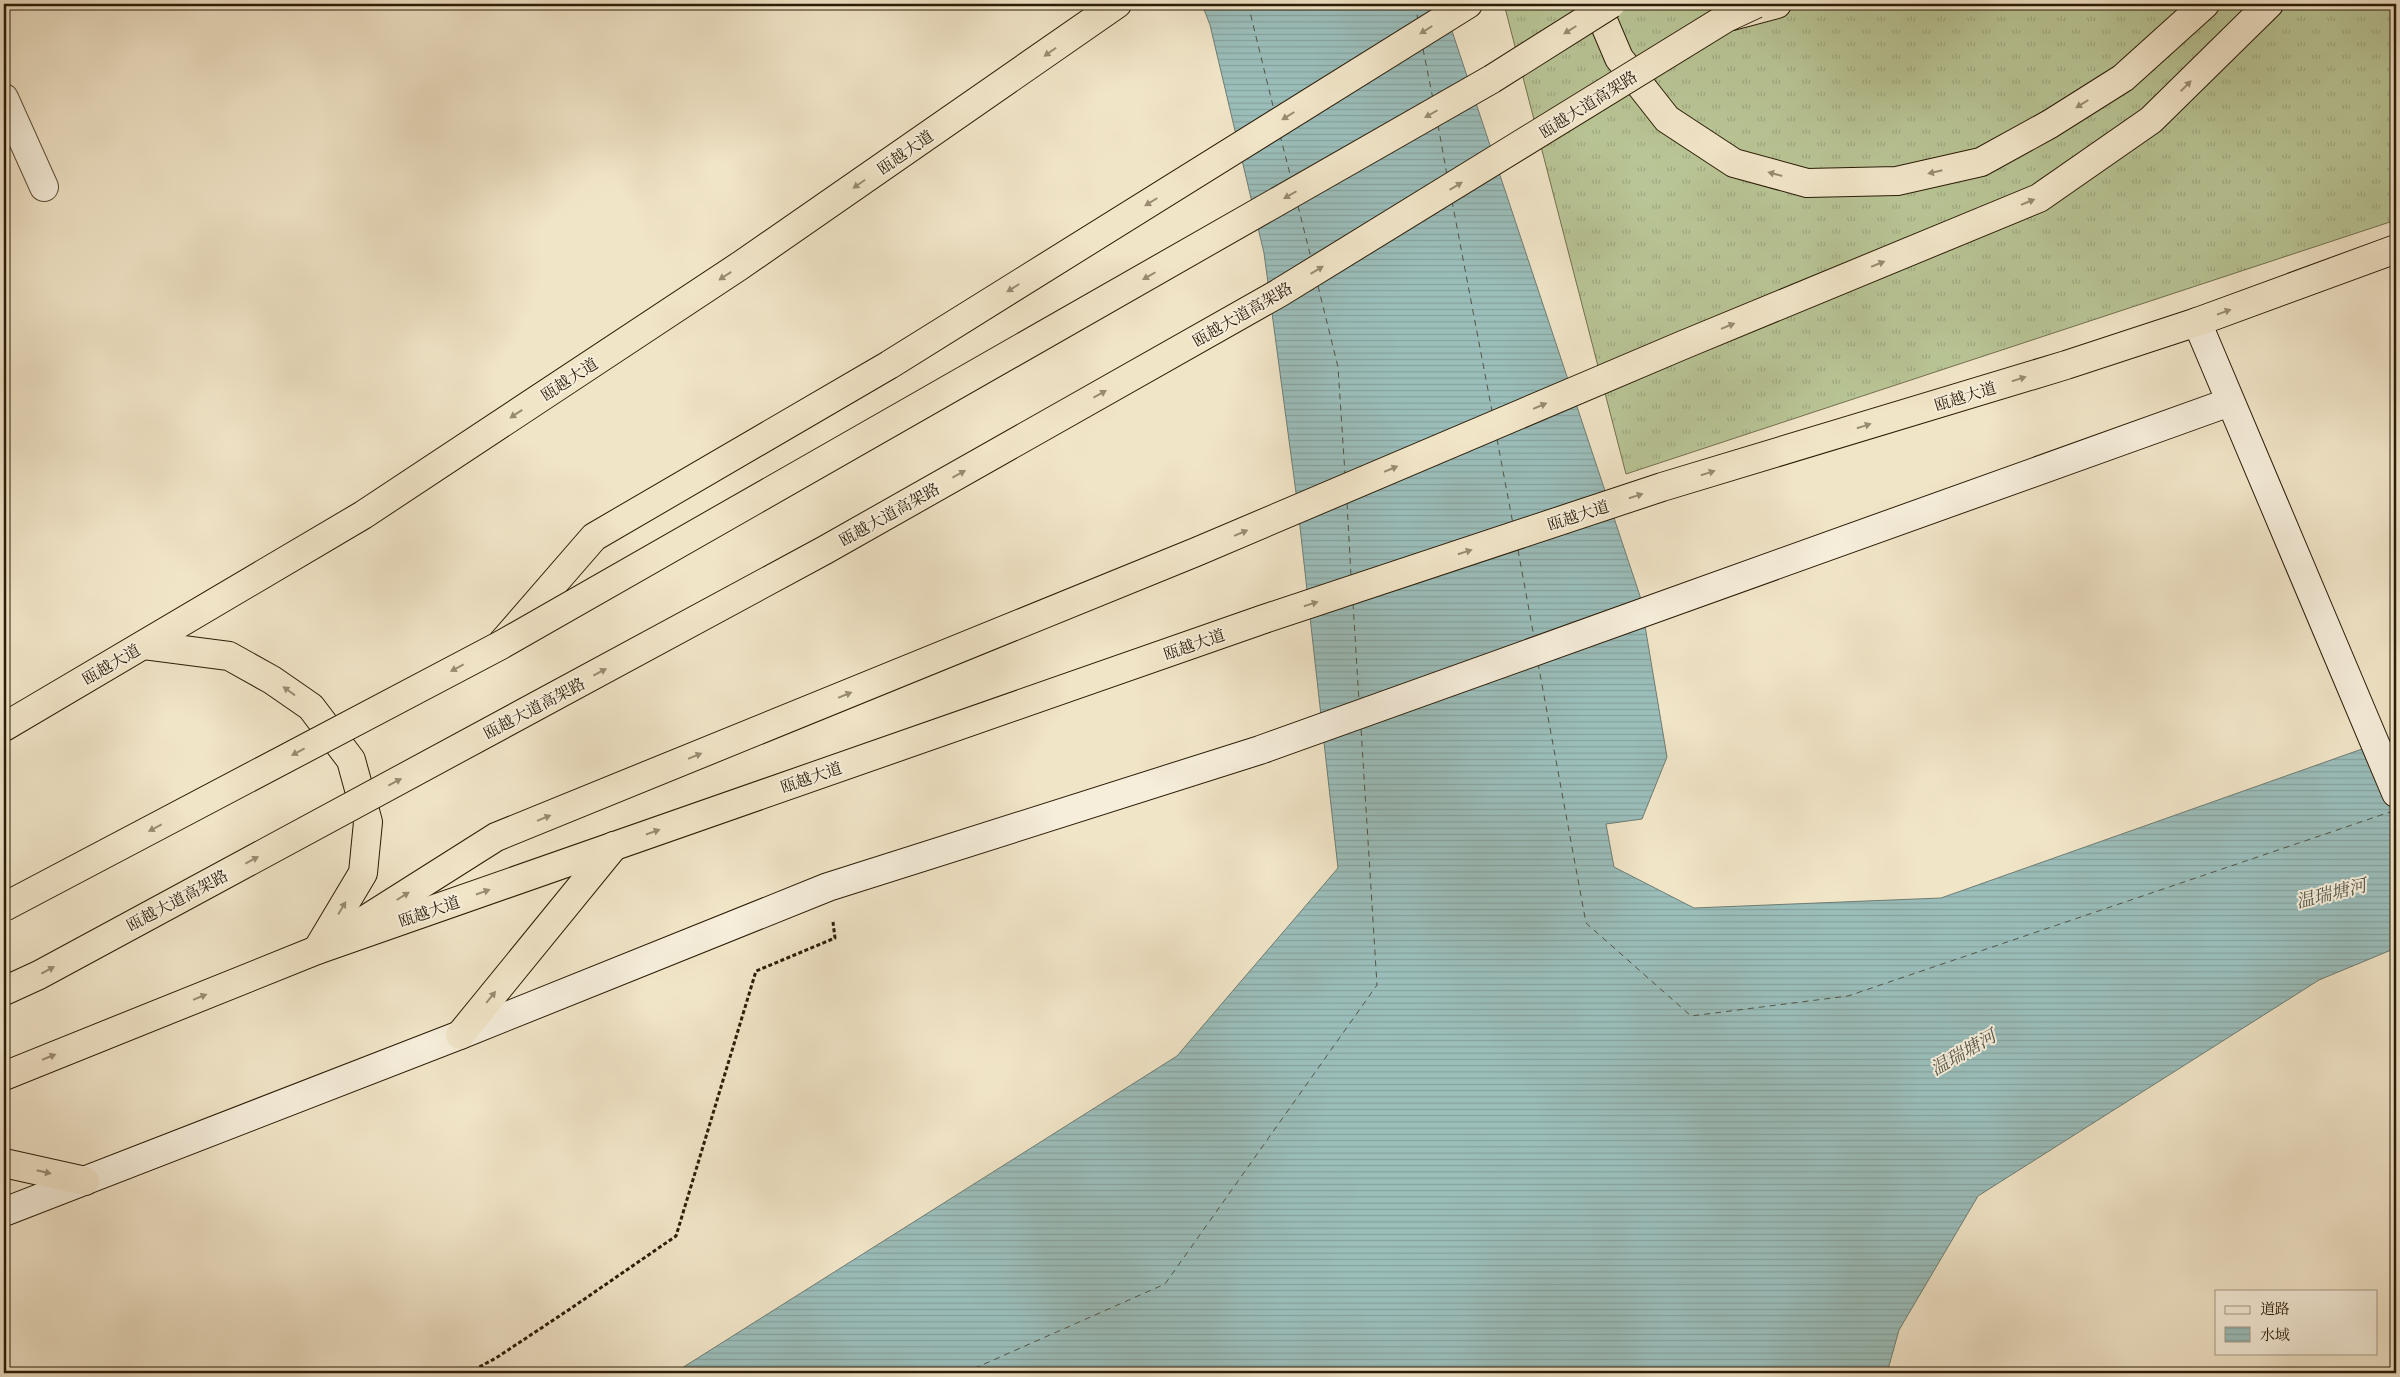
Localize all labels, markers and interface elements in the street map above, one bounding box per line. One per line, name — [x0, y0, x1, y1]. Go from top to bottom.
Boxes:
one-way arrow — [1420, 25, 1433, 34]
one-way arrow — [1563, 25, 1576, 35]
one-way arrow — [1043, 47, 1056, 57]
street label: 瓯越大道高架路 — [1534, 64, 1642, 144]
one-way arrow — [2179, 80, 2191, 92]
one-way arrow — [2075, 100, 2088, 109]
one-way arrow — [1424, 110, 1438, 119]
one-way arrow — [1282, 111, 1295, 120]
street label: 瓯越大道 — [872, 124, 938, 180]
one-way arrow — [1928, 168, 1943, 176]
one-way arrow — [1768, 170, 1783, 178]
one-way arrow — [852, 179, 865, 189]
one-way arrow — [1449, 181, 1462, 190]
one-way arrow — [1284, 191, 1297, 200]
one-way arrow — [1144, 197, 1157, 206]
one-way arrow — [2021, 198, 2036, 206]
one-way arrow — [1871, 260, 1886, 268]
one-way arrow — [1311, 266, 1324, 275]
one-way arrow — [718, 271, 731, 281]
one-way arrow — [1142, 271, 1156, 280]
street label: 瓯越大道高架路 — [1187, 276, 1297, 352]
one-way arrow — [1006, 283, 1019, 292]
one-way arrow — [2216, 308, 2231, 315]
one-way arrow — [1721, 322, 1736, 330]
street label: 瓯越大道 — [536, 352, 602, 406]
street label: 瓯越大道 — [1931, 375, 1999, 417]
one-way arrow — [2012, 375, 2027, 383]
one-way arrow — [1094, 390, 1107, 399]
one-way arrow — [1533, 401, 1547, 409]
one-way arrow — [509, 409, 523, 419]
one-way arrow — [1856, 422, 1871, 429]
one-way arrow — [1384, 465, 1398, 473]
one-way arrow — [1701, 468, 1716, 476]
one-way arrow — [952, 470, 965, 479]
street label: 瓯越大道高架路 — [834, 476, 944, 552]
one-way arrow — [1628, 491, 1643, 499]
street label: 瓯越大道 — [1544, 494, 1612, 536]
one-way arrow — [1234, 529, 1248, 537]
one-way arrow — [1458, 548, 1473, 556]
one-way arrow — [1303, 599, 1318, 607]
street label: 瓯越大道 — [1160, 622, 1228, 666]
street label: 瓯越大道 — [77, 638, 145, 690]
one-way arrow — [450, 664, 465, 672]
one-way arrow — [592, 668, 607, 676]
street label: 瓯越大道高架路 — [479, 671, 589, 745]
one-way arrow — [283, 686, 296, 697]
one-way arrow — [838, 691, 853, 698]
one-way arrow — [291, 748, 306, 756]
one-way arrow — [688, 752, 702, 760]
street label: 瓯越大道 — [777, 755, 845, 799]
one-way arrow — [389, 778, 402, 787]
one-way arrow — [537, 813, 552, 821]
one-way arrow — [147, 824, 162, 832]
one-way arrow — [646, 828, 661, 836]
one-way arrow — [245, 856, 260, 864]
street label: 瓯越大道高架路 — [122, 863, 232, 937]
water label: 温瑞塘河 — [2293, 870, 2372, 915]
one-way arrow — [476, 888, 491, 895]
street label: 瓯越大道 — [395, 889, 463, 933]
one-way arrow — [396, 891, 409, 901]
one-way arrow — [338, 902, 347, 915]
one-way arrow — [40, 966, 55, 974]
one-way arrow — [485, 991, 496, 1004]
one-way arrow — [193, 993, 208, 1001]
water label: 温瑞塘河 — [1925, 1021, 2004, 1082]
one-way arrow — [42, 1053, 56, 1061]
one-way arrow — [37, 1168, 52, 1176]
legend — [2215, 1290, 2378, 1354]
text: 道路 — [2260, 1298, 2290, 1319]
text: 水域 — [2260, 1324, 2290, 1345]

